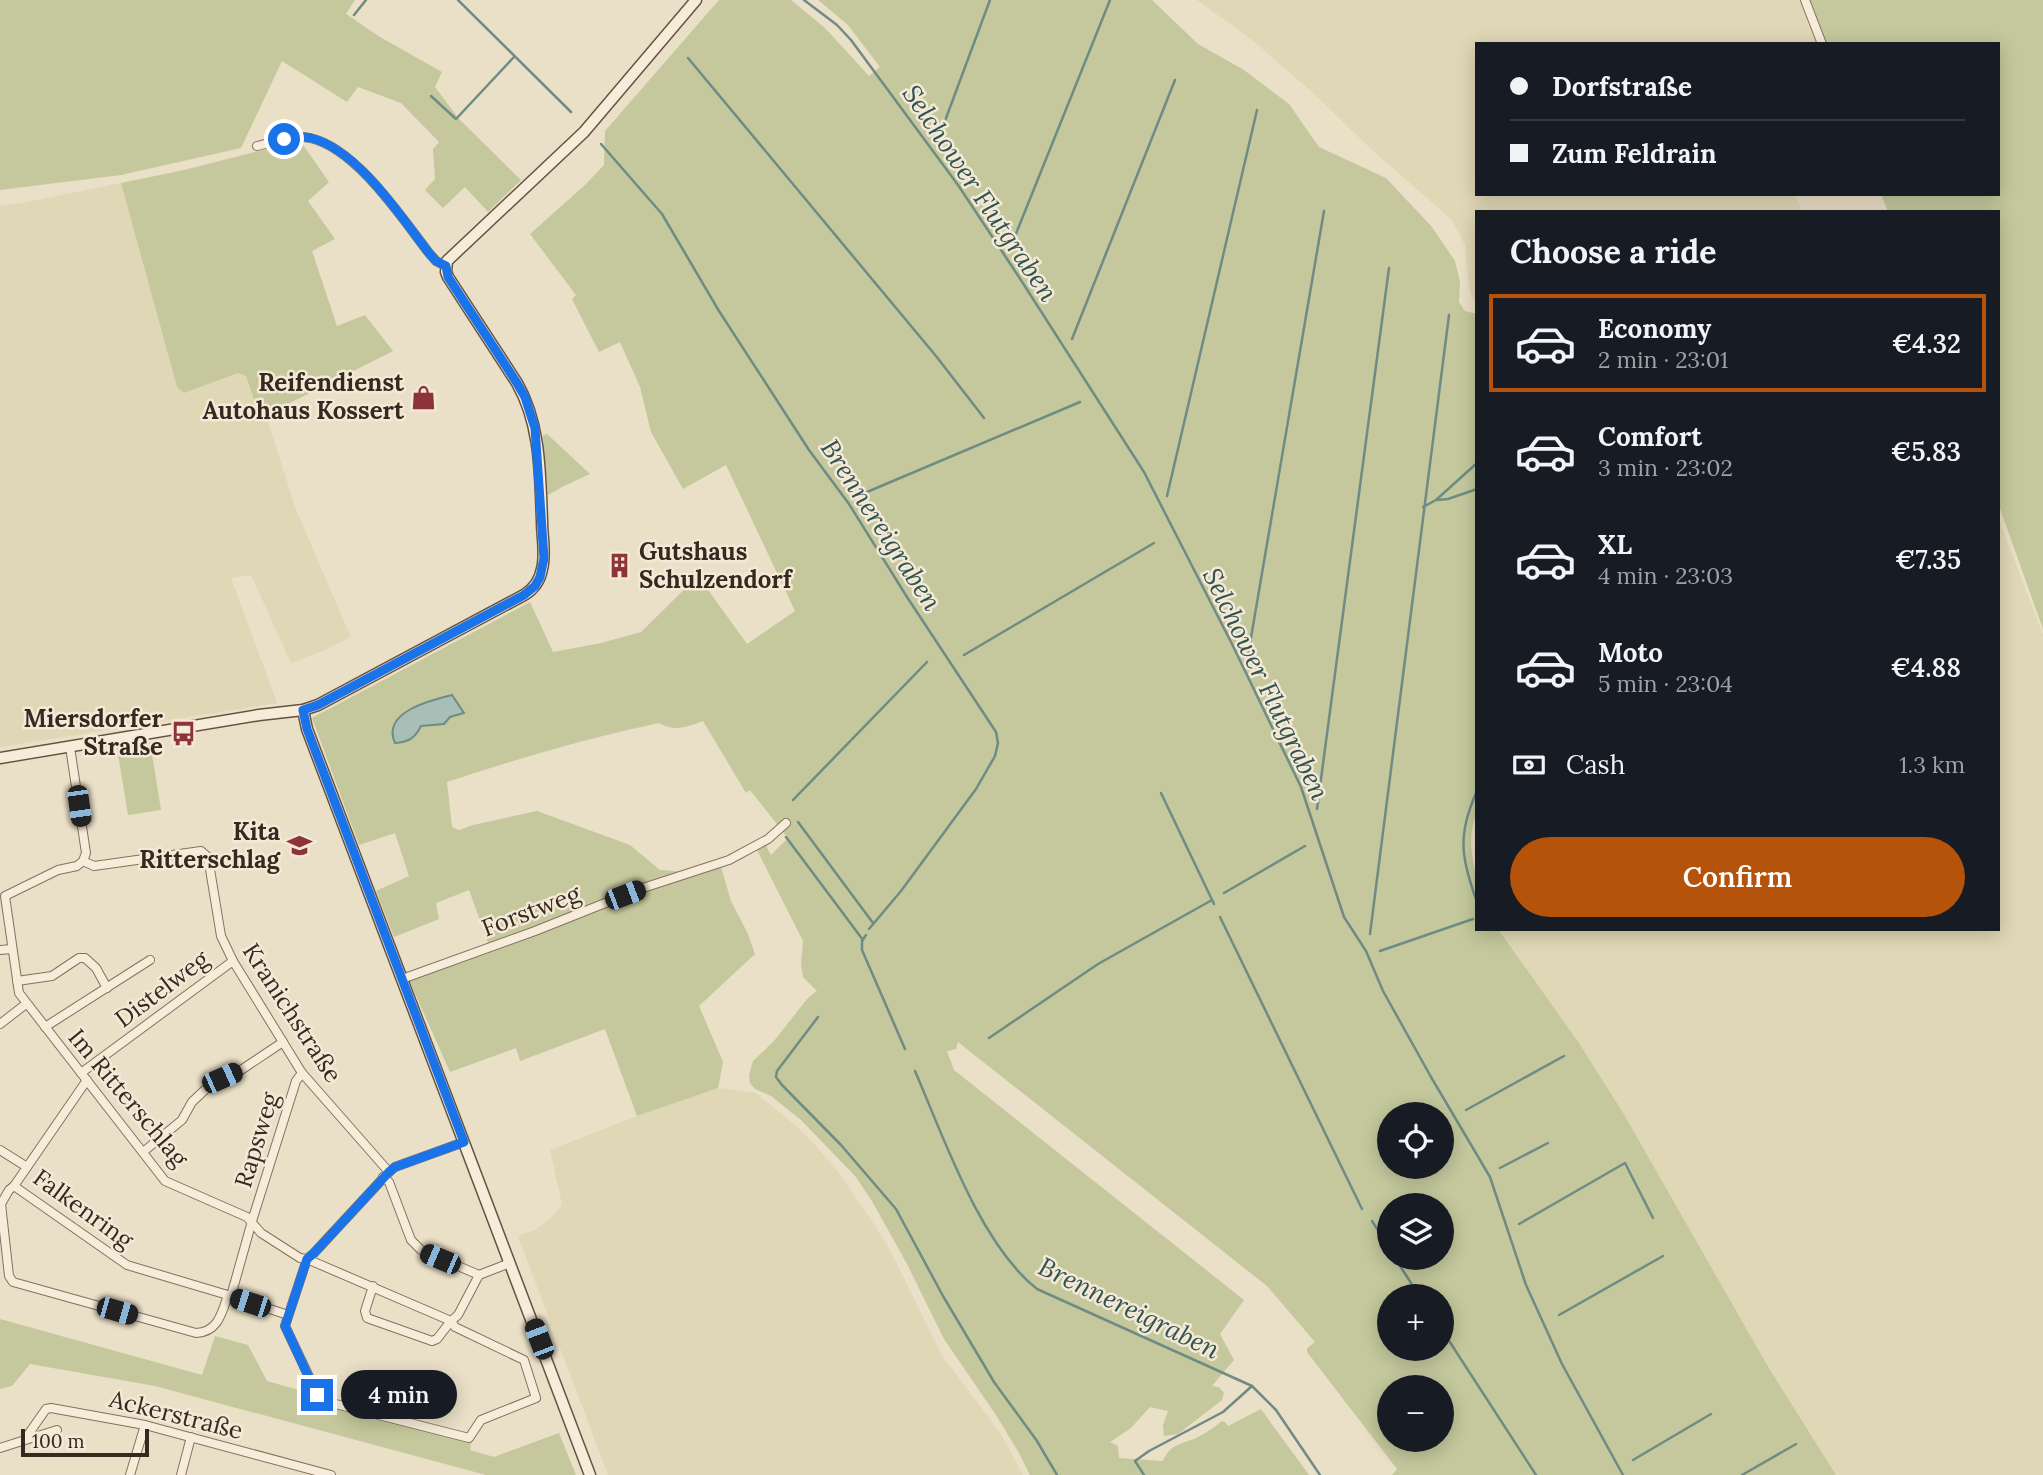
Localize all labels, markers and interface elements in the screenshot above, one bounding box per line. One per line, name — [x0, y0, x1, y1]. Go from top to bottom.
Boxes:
text: Dorfstraße — [1552, 70, 1692, 103]
water label: Selchower Flutgraben — [896, 78, 1065, 307]
route start — [268, 123, 300, 155]
text: Zum Feldrain — [1552, 137, 1717, 170]
text: Choose a ride — [1510, 231, 1717, 272]
icon: car — [1514, 312, 1577, 375]
text: Economy — [1598, 312, 1711, 345]
text: €4.32 — [1892, 327, 1961, 360]
text: 2 min · 23:01 — [1598, 345, 1728, 374]
place label: Reifendienst Autohaus Kossert — [202, 367, 405, 426]
shop icon: Reifendienst Autohaus Kossert — [410, 383, 438, 411]
icon: car — [1514, 420, 1577, 483]
text: Comfort — [1598, 420, 1702, 453]
water label: Brennereigraben — [814, 433, 949, 617]
text: €5.83 — [1891, 435, 1961, 468]
text: 3 min · 23:02 — [1598, 453, 1733, 482]
icon: car — [1514, 528, 1577, 591]
text: XL — [1598, 528, 1632, 561]
place label: Gutshaus Schulzendorf — [639, 536, 794, 595]
text: €7.35 — [1895, 543, 1961, 576]
building icon: Gutshaus Schulzendorf — [605, 552, 633, 580]
text: 4 min · 23:03 — [1598, 561, 1733, 590]
water label: Selchower Flutgraben — [1196, 562, 1337, 805]
icon: car — [1514, 636, 1577, 699]
text: Moto — [1598, 636, 1663, 669]
text: €4.88 — [1890, 651, 1961, 684]
text: 5 min · 23:04 — [1598, 669, 1733, 698]
place label: Miersdorfer Straße — [24, 703, 163, 762]
bus stop icon: Miersdorfer Straße — [169, 719, 197, 747]
icon: cash — [1510, 746, 1548, 784]
text: Cash — [1566, 748, 1625, 781]
text: 1.3 km — [1899, 750, 1965, 779]
car — [66, 784, 93, 828]
place label: Kita Ritterschlag — [139, 816, 282, 875]
school or university icon: Kita Ritterschlag — [286, 832, 314, 860]
button: Confirm — [1510, 837, 1965, 917]
street label: Forstweg — [477, 877, 585, 944]
car — [602, 878, 649, 912]
street label: Kranichstraße — [236, 937, 349, 1088]
street label: Distelweg — [109, 943, 215, 1034]
street label: Im Ritterschlag — [62, 1022, 196, 1173]
car — [199, 1060, 246, 1096]
street label: Rapsweg — [227, 1088, 286, 1191]
map controls — [1377, 1102, 1454, 1452]
button: locate — [1377, 1102, 1454, 1179]
street label: Falkenring — [27, 1162, 140, 1256]
button: layers — [1377, 1193, 1454, 1270]
car — [417, 1241, 464, 1277]
water label: Brennereigraben — [1033, 1249, 1225, 1366]
button: + — [1377, 1284, 1454, 1361]
car — [227, 1287, 274, 1319]
car — [94, 1295, 141, 1327]
car — [522, 1316, 557, 1362]
callout: 4 min — [342, 1370, 457, 1420]
button: − — [1377, 1375, 1454, 1452]
route end — [301, 1379, 333, 1411]
text: 4 min — [368, 1380, 430, 1409]
street label: Ackerstraße — [105, 1383, 246, 1446]
scale bar — [21, 1426, 149, 1458]
text: 100 m — [32, 1429, 85, 1453]

